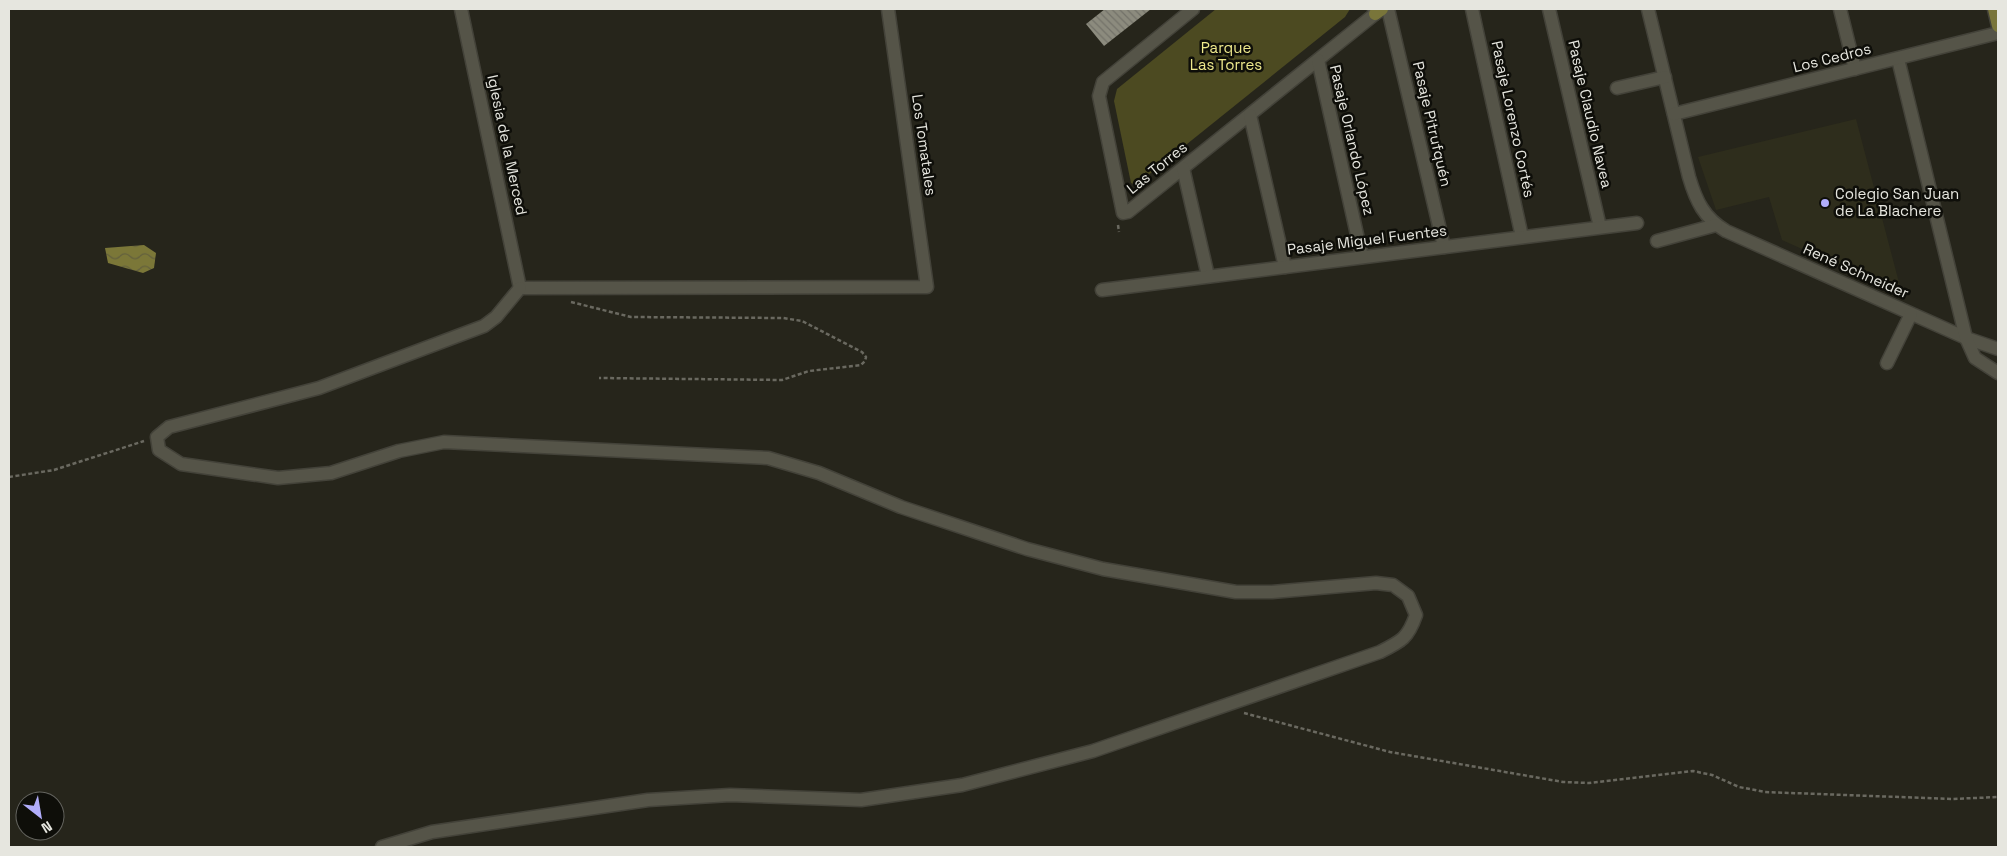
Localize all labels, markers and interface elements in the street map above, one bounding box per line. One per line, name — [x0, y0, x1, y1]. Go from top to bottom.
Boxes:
park label: Parque Las Torres — [1190, 38, 1262, 74]
street label: Pasaje Claudio Navea — [1564, 38, 1617, 190]
street label: Pasaje Lorenzo Cortés — [1488, 39, 1539, 199]
street label: Los Cedros — [1791, 39, 1873, 76]
street label: Pasaje Pitrufquén — [1409, 59, 1456, 188]
street label: Pasaje Orlando López — [1326, 63, 1379, 217]
street label: Iglesia de la Merced — [483, 73, 532, 217]
street label: Los Tomatales — [908, 93, 941, 197]
street label: Las Torres — [1123, 137, 1191, 198]
place label: Colegio San Juan de La Blachere — [1835, 184, 1959, 220]
marker: Colegio San Juan de La Blachere — [1819, 197, 1831, 209]
street label: Pasaje Miguel Fuentes — [1286, 220, 1448, 259]
street label: René Schneider — [1800, 239, 1912, 302]
north arrow — [15, 791, 65, 841]
text: N — [38, 817, 55, 837]

